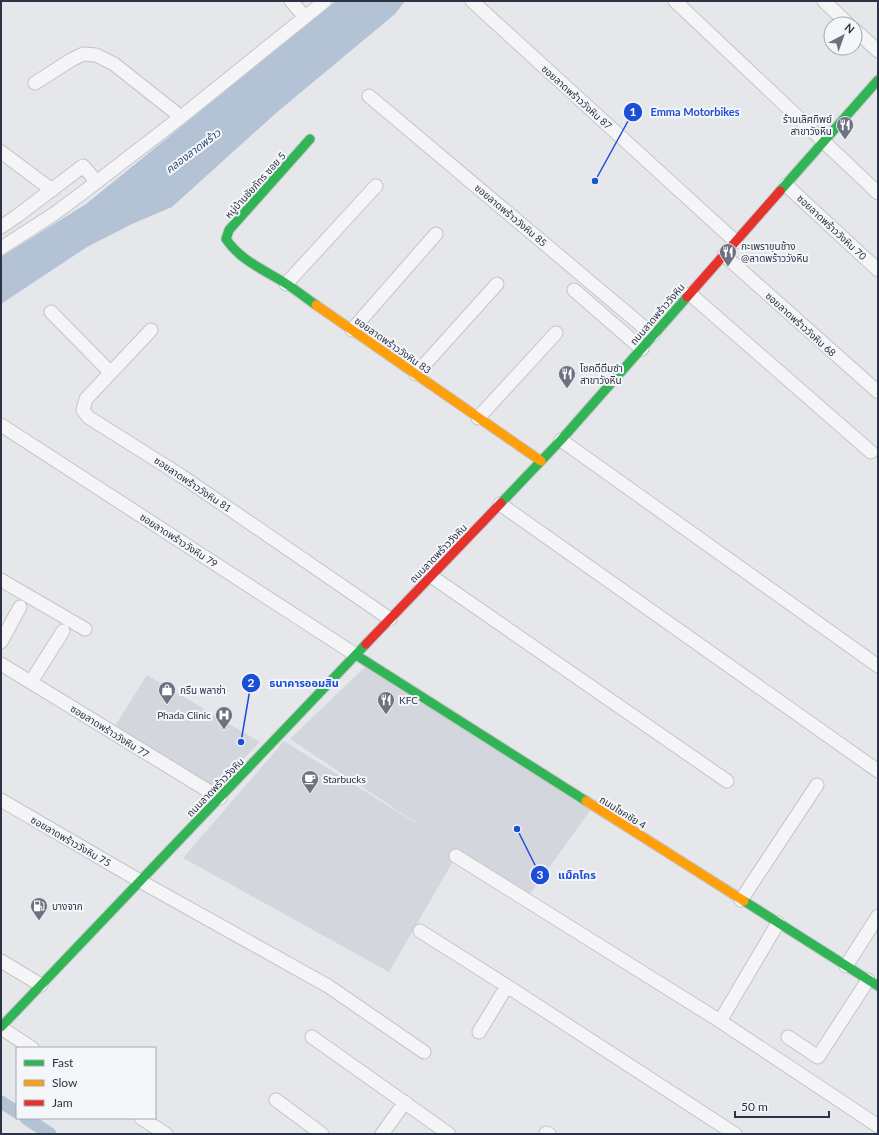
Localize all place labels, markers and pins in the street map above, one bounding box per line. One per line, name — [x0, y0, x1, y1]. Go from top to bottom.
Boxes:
callout: Emma Motorbikes — [623, 100, 748, 123]
place label: ร้านเลิศทิพย์ สาขาวังหิน — [783, 113, 832, 137]
restaurant icon: ร้านเลิศทิพย์ สาขาวังหิน — [835, 115, 855, 140]
place label: กะเพราขุนช้าง @ลาดพร้าววังหิน — [741, 240, 808, 264]
restaurant icon: กะเพราขุนช้าง @ลาดพร้าววังหิน — [718, 242, 738, 267]
place label: โชคดีติ่มซำ สาขาวังหิน — [580, 362, 623, 386]
restaurant icon: โชคดีติ่มซำ สาขาวังหิน — [557, 364, 577, 389]
callout: ธนาคารออมสิน — [241, 672, 347, 695]
shop icon: กรีน พลาซ่า — [157, 680, 177, 705]
place label: กรีน พลาซ่า — [180, 684, 226, 696]
restaurant icon: KFC — [376, 690, 396, 715]
place label: KFC — [399, 694, 418, 706]
hospital icon: Phada Clinic — [214, 705, 234, 730]
place label: Phada Clinic — [157, 709, 211, 721]
cafe icon: Starbucks — [300, 769, 320, 794]
place label: Starbucks — [323, 773, 366, 785]
callout: แม็คโคร — [530, 863, 604, 886]
fuel station icon: บางจาก — [29, 896, 49, 921]
place label: บางจาก — [52, 900, 83, 912]

